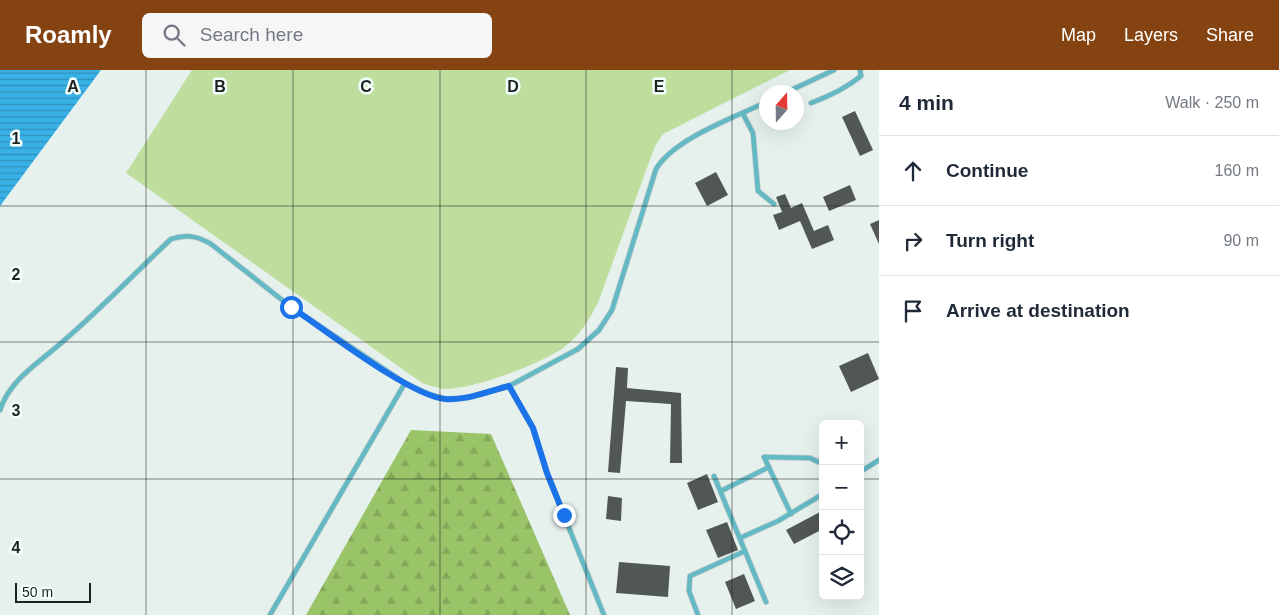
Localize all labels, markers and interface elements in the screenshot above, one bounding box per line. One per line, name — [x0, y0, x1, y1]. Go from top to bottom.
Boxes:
search box — [142, 13, 492, 58]
text: Roamly — [25, 21, 112, 48]
icon: search — [160, 21, 188, 49]
text: Search here — [200, 24, 303, 45]
text: Map — [1061, 25, 1096, 45]
text: Layers — [1124, 25, 1178, 45]
text: Share — [1206, 25, 1254, 45]
text: A — [67, 78, 79, 95]
text: B — [214, 78, 226, 95]
text: C — [360, 78, 372, 95]
text: D — [507, 78, 519, 95]
text: E — [654, 78, 665, 95]
north arrow — [759, 85, 804, 130]
text: 4 min — [899, 91, 954, 114]
text: Walk · 250 m — [1165, 94, 1259, 111]
text: 1 — [12, 130, 21, 147]
icon: ahead — [899, 157, 927, 185]
text: Continue — [946, 160, 1028, 181]
text: 160 m — [1215, 162, 1259, 179]
icon: right — [899, 227, 927, 255]
text: Turn right — [946, 230, 1034, 251]
text: 90 m — [1223, 232, 1259, 249]
text: 2 — [12, 266, 21, 283]
route start — [280, 296, 303, 319]
icon: arrive — [899, 297, 927, 325]
text: Arrive at destination — [946, 300, 1130, 321]
text: 3 — [12, 402, 21, 419]
map controls — [819, 420, 864, 600]
button: + — [819, 420, 864, 465]
button: − — [819, 465, 864, 510]
route end — [553, 504, 576, 527]
button: locate — [819, 510, 864, 555]
text: 4 — [12, 539, 21, 556]
button: layers — [819, 555, 864, 600]
scale bar — [15, 580, 91, 603]
text: 50 m — [22, 584, 53, 600]

